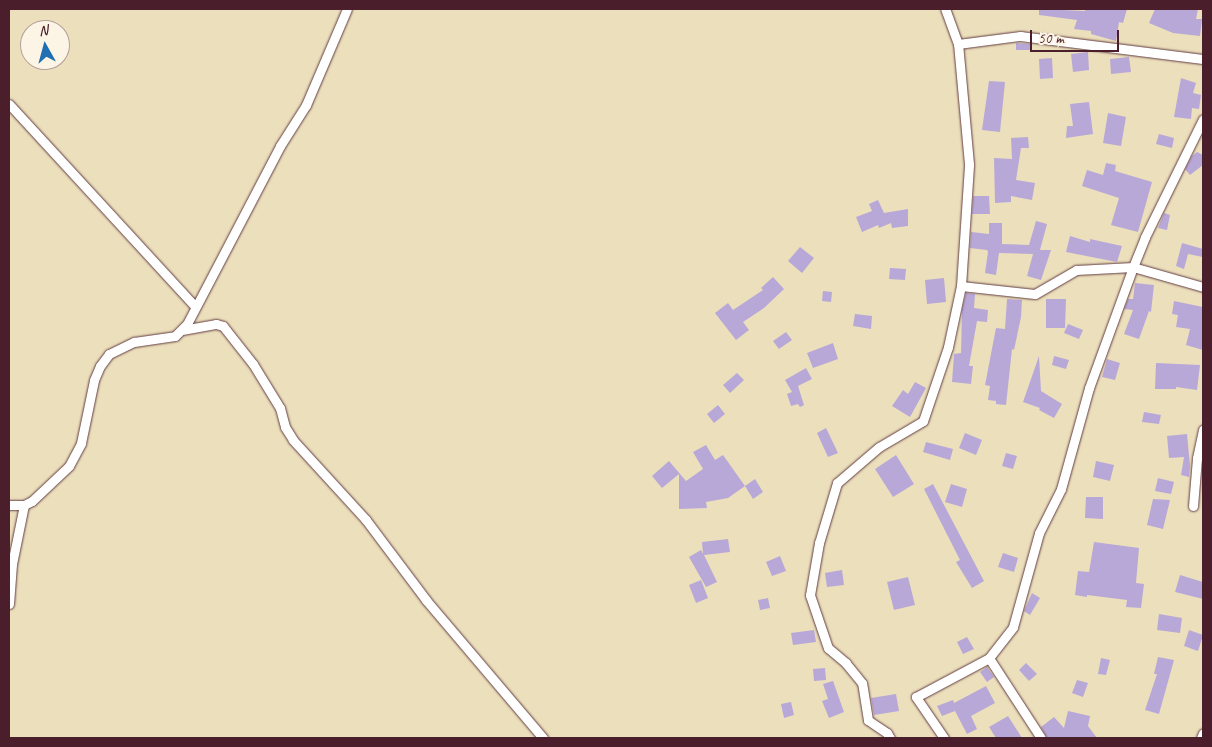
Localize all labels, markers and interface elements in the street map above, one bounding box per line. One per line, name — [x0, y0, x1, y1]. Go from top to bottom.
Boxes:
north arrow — [20, 20, 70, 70]
scale bar — [1032, 20, 1121, 52]
text: N — [38, 22, 49, 40]
text: 50 m — [1038, 29, 1064, 48]

